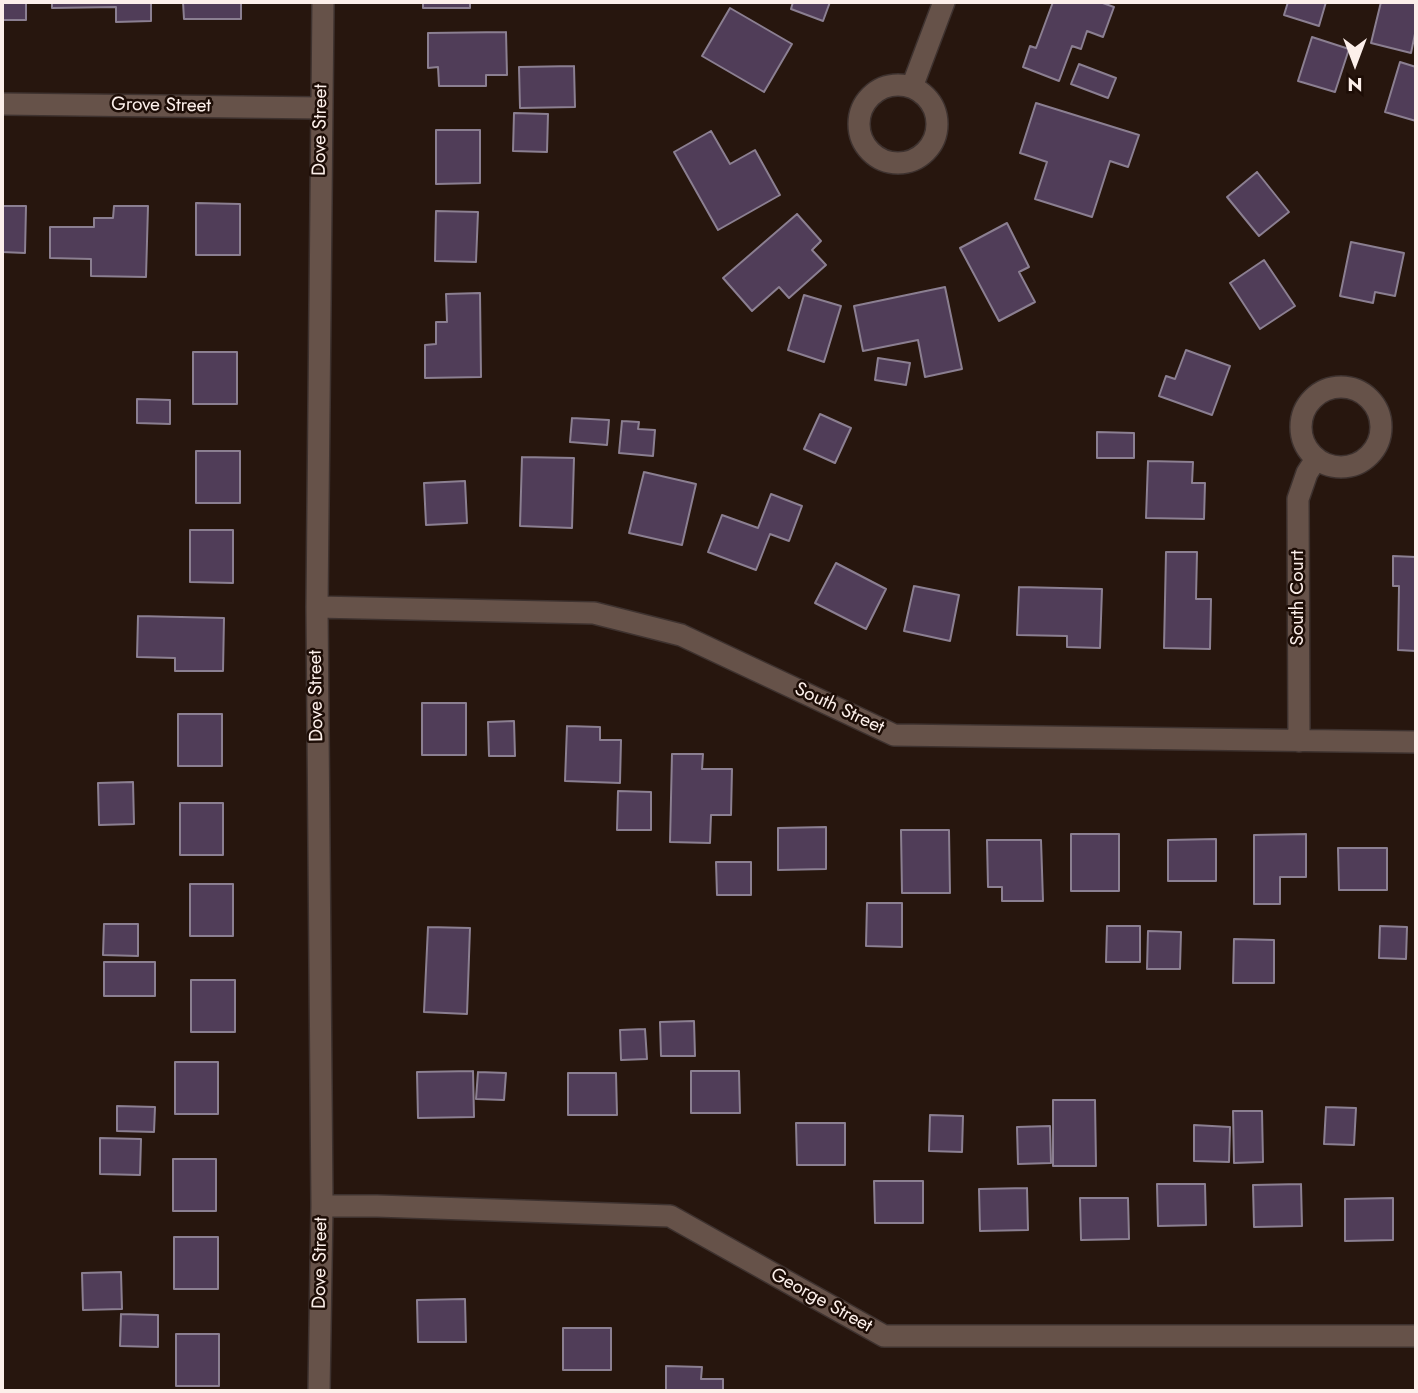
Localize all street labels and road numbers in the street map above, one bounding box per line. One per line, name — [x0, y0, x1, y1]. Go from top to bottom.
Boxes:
street label: Dove Street — [309, 84, 333, 176]
street label: Grove Street — [111, 94, 211, 118]
street label: South Court — [1287, 550, 1309, 646]
street label: Dove Street — [305, 650, 329, 742]
street label: South Street — [791, 678, 887, 740]
street label: Dove Street — [309, 1217, 333, 1309]
street label: George Street — [766, 1264, 876, 1338]

